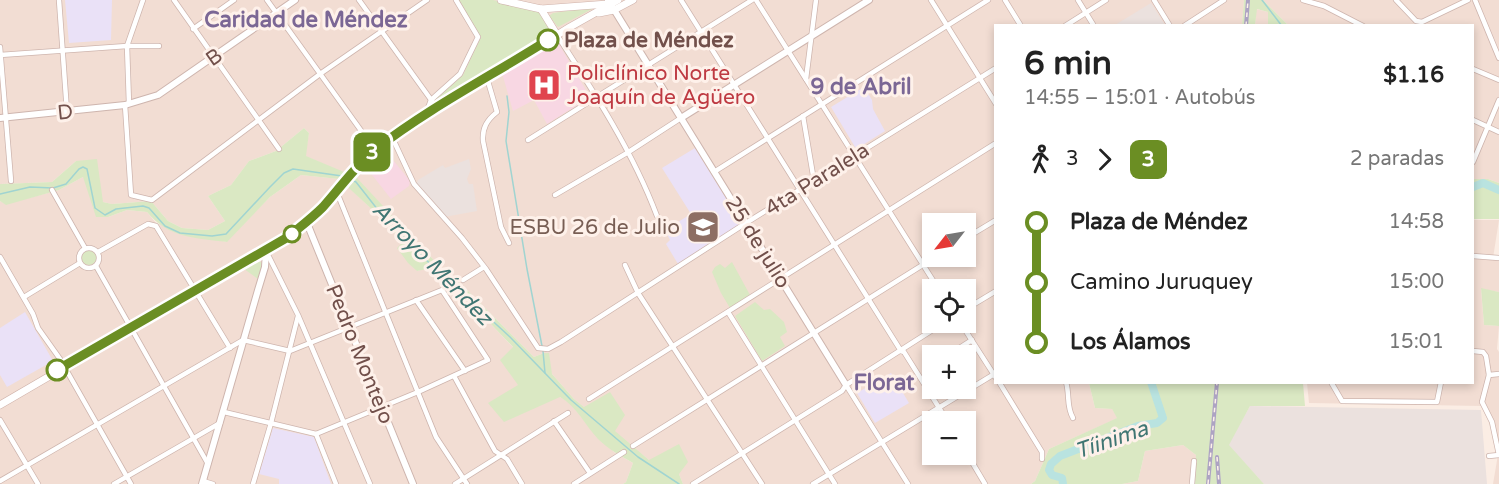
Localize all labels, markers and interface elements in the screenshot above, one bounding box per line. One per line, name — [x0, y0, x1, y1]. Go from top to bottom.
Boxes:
district label: Caridad de Méndez — [204, 7, 408, 33]
place label: Plaza de Méndez — [564, 28, 734, 53]
marker: Plaza de Méndez — [537, 29, 559, 51]
street label: B — [201, 43, 227, 72]
text: 6 min — [1024, 44, 1112, 83]
place label: Policlínico Norte Joaquín de Agüero — [567, 61, 755, 110]
text: $1.16 — [1383, 62, 1444, 88]
hospital icon: Policlínico Norte Joaquín de Agüero — [526, 67, 562, 103]
district label: 9 de Abril — [810, 74, 912, 100]
text: 14:55 – 15:01 · Autobús — [1024, 86, 1255, 110]
street label: D — [56, 99, 74, 126]
line badge: 3 — [352, 132, 392, 172]
street label: 4ta Paralela — [761, 138, 874, 221]
text: 3 — [365, 140, 379, 165]
icon: walk — [1024, 143, 1057, 176]
icon: forward — [1088, 143, 1121, 176]
text: 3 — [1066, 147, 1079, 171]
text: 3 — [1142, 147, 1155, 172]
text: 2 paradas — [1350, 147, 1444, 171]
street label: 25 de julio — [719, 192, 796, 293]
water label: Arroyo Méndez — [367, 197, 499, 332]
school or university icon: ESBU 26 de Julio — [685, 209, 721, 245]
text: Plaza de Méndez — [1070, 209, 1248, 235]
text: 14:58 — [1389, 210, 1444, 234]
north arrow — [922, 213, 976, 267]
map controls — [922, 213, 976, 465]
place label: ESBU 26 de Julio — [510, 215, 680, 240]
unlabelled marker — [283, 225, 301, 243]
text: Camino Juruquey — [1070, 269, 1253, 295]
text: 15:00 — [1389, 270, 1444, 294]
button: locate — [922, 279, 976, 333]
street label: Pedro Montejo — [320, 281, 399, 428]
text: Los Álamos — [1070, 329, 1191, 355]
text: 15:01 — [1389, 330, 1444, 354]
button: + — [922, 345, 976, 399]
unlabelled marker — [46, 359, 68, 381]
district label: Florat — [853, 370, 915, 396]
button: − — [922, 411, 976, 465]
water label: Tíinima — [1071, 415, 1152, 465]

